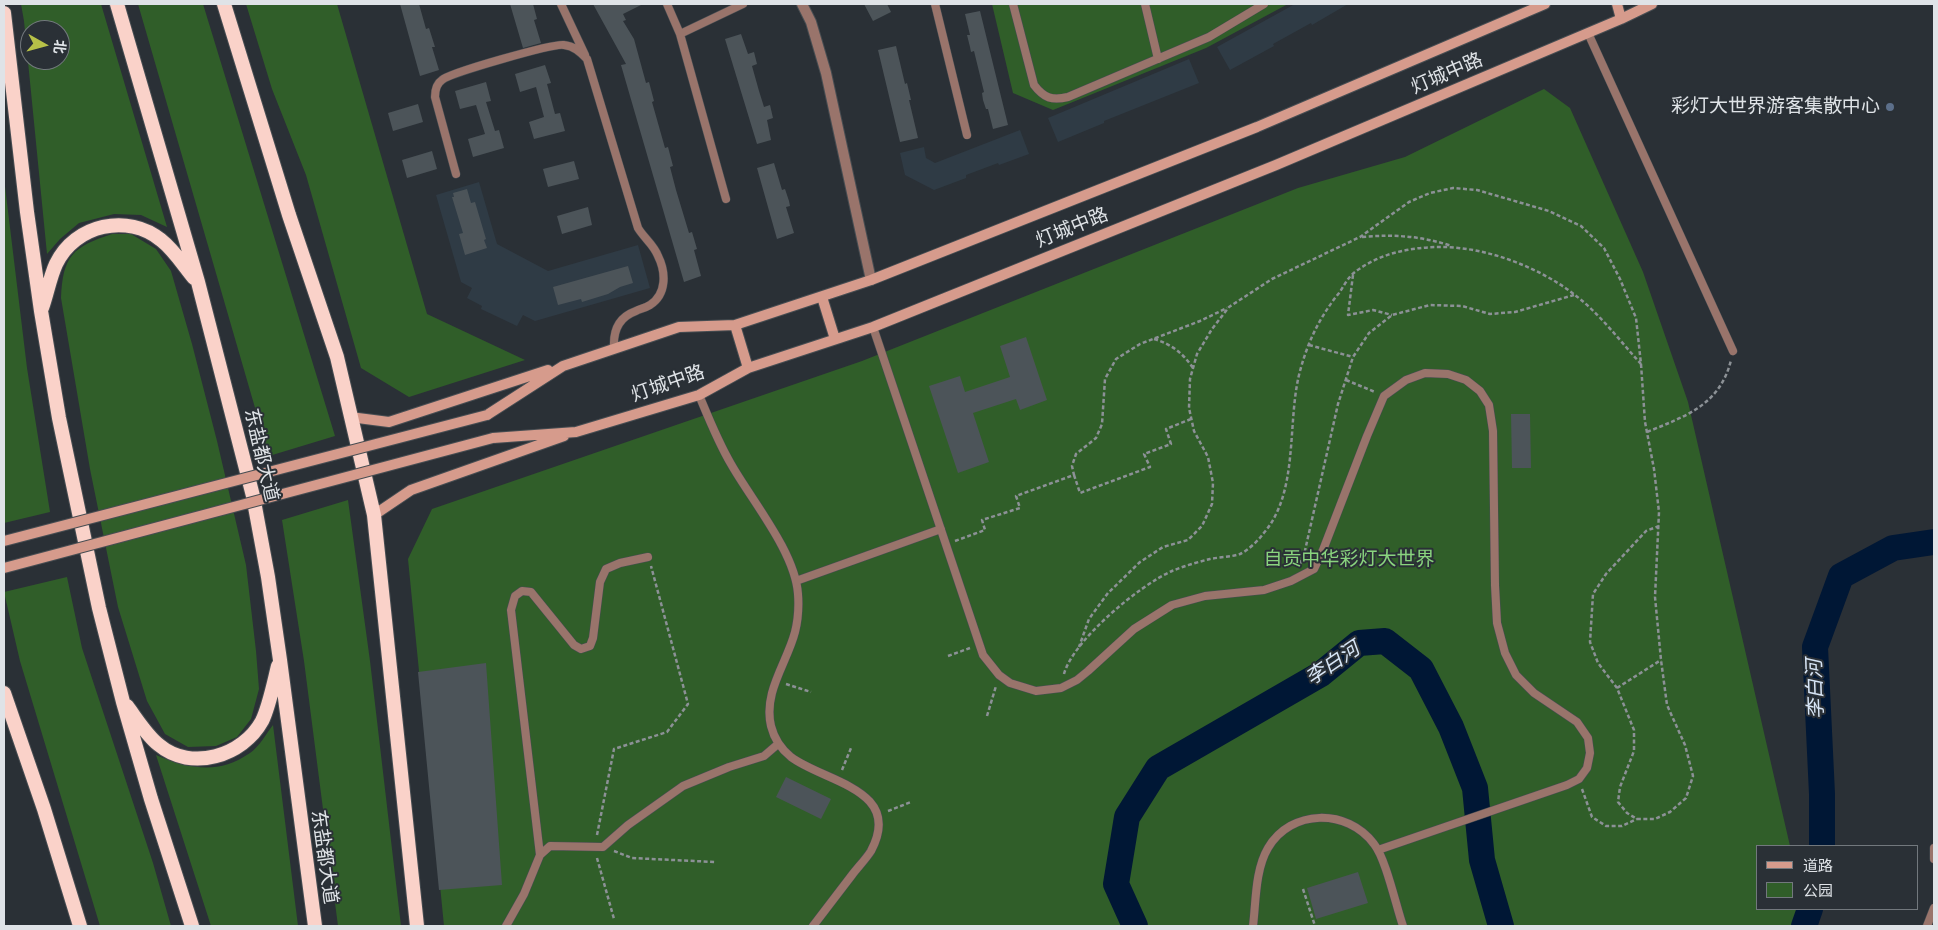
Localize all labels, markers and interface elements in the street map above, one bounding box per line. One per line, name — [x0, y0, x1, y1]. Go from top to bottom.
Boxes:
north arrow — [20, 20, 70, 70]
text: 北 — [50, 39, 69, 55]
street label: 灯城中路 — [1408, 49, 1486, 99]
place label: 彩灯大世界游客集散中心 — [1671, 96, 1880, 118]
marker: 彩灯大世界游客集散中心 — [1884, 101, 1896, 113]
street label: 灯城中路 — [1032, 203, 1112, 253]
street label: 灯城中路 — [628, 361, 708, 407]
street label: 东盐都大道 — [239, 406, 283, 504]
park label: 自贡中华彩灯大世界 — [1264, 549, 1434, 571]
water label: 李白河 — [1301, 637, 1365, 691]
water label: 李白河 — [1803, 659, 1829, 719]
street label: 东盐都大道 — [306, 808, 342, 906]
legend — [1756, 845, 1918, 910]
text: 道路 — [1803, 857, 1833, 875]
text: 公园 — [1803, 882, 1833, 900]

